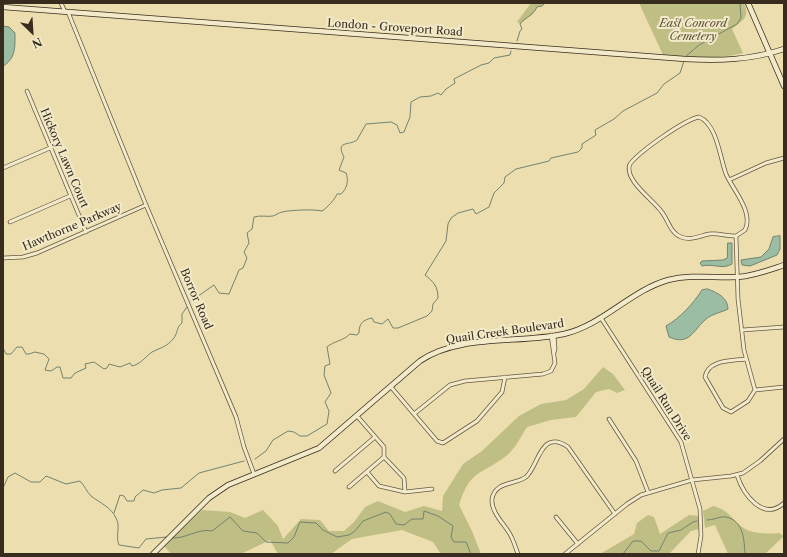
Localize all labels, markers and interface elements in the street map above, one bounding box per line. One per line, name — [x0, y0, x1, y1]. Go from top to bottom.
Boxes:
north arrow — [12, 12, 52, 52]
street label: London - Groveport Road — [327, 17, 463, 39]
park label: East Concord Cemetery — [659, 17, 727, 43]
text: N — [30, 35, 44, 51]
street label: Hickory Lawn Court — [37, 106, 91, 210]
street label: Hawthorne Parkway — [21, 200, 123, 254]
street label: Borror Road — [177, 266, 215, 332]
street label: Quail Creek Boulevard — [445, 317, 565, 347]
street label: Quail Run Drive — [638, 365, 694, 443]

